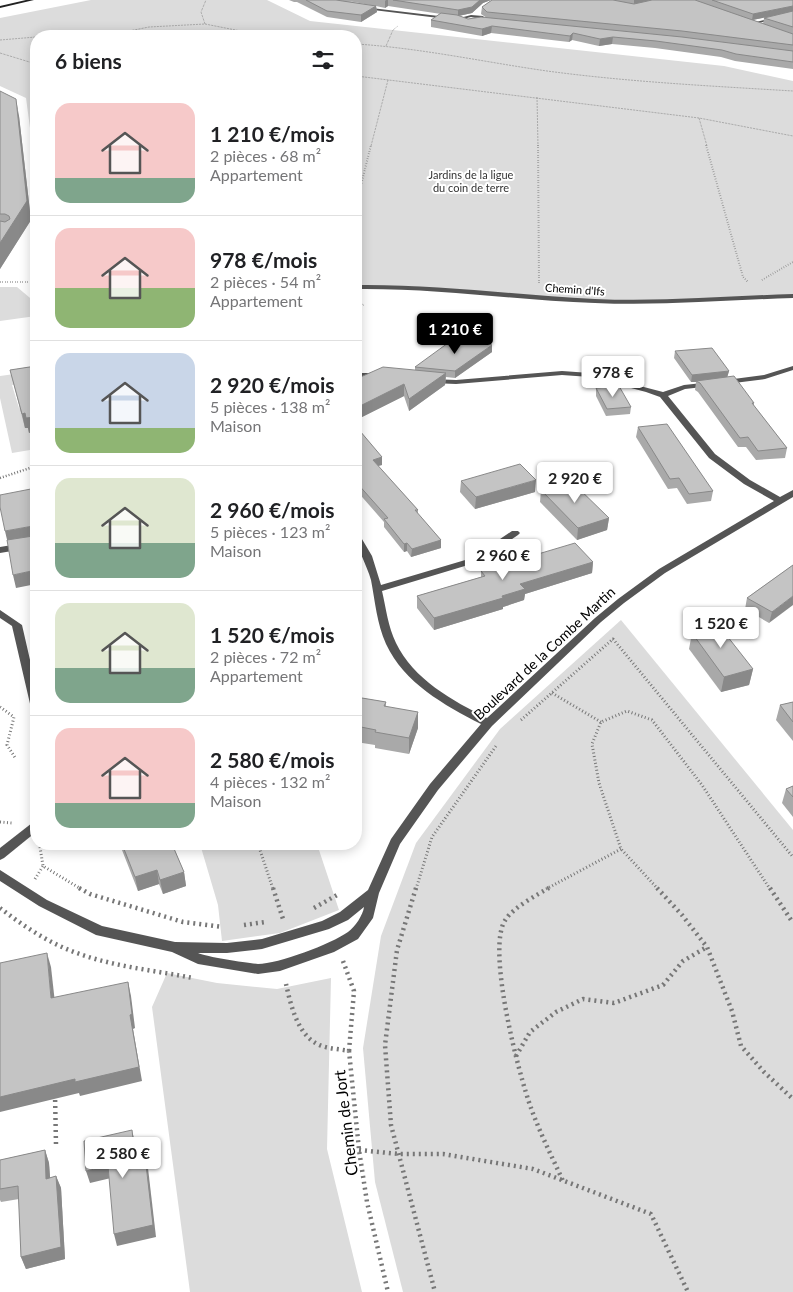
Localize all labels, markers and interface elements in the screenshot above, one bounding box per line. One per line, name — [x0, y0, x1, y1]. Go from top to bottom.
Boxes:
icon: filters — [309, 46, 337, 74]
text: 6 biens — [55, 48, 122, 73]
text: 1 210 €/mois — [210, 121, 335, 146]
icon: home — [95, 123, 155, 183]
text: 2 pièces · 68 m² — [210, 146, 321, 165]
text: Appartement — [210, 165, 303, 184]
park label: Jardins de la ligue du coin de terre — [429, 168, 514, 194]
text: 978 €/mois — [210, 247, 317, 272]
icon: home — [95, 248, 155, 308]
text: 2 pièces · 54 m² — [210, 272, 321, 291]
street label: Chemin d'Ifs — [545, 280, 606, 298]
text: Appartement — [210, 291, 303, 310]
pin: 1 210 € — [409, 312, 501, 355]
text: 1 210 € — [428, 319, 482, 338]
pin: 978 € — [578, 356, 648, 398]
text: 978 € — [592, 362, 634, 381]
text: 2 920 €/mois — [210, 372, 335, 397]
icon: home — [95, 373, 155, 433]
text: 5 pièces · 138 m² — [210, 397, 330, 416]
text: Maison — [210, 416, 261, 435]
pin: 2 920 € — [529, 462, 621, 504]
text: 2 920 € — [548, 468, 602, 487]
text: 2 960 €/mois — [210, 497, 335, 522]
icon: home — [95, 498, 155, 558]
text: 5 pièces · 123 m² — [210, 522, 330, 541]
pin: 2 960 € — [457, 538, 549, 581]
text: Maison — [210, 541, 261, 560]
text: 2 960 € — [476, 545, 530, 564]
street label: Boulevard de la Combe Martin — [470, 583, 618, 723]
pin: 1 520 € — [675, 606, 767, 649]
text: 1 520 € — [694, 613, 748, 632]
text: 1 520 €/mois — [210, 622, 335, 647]
icon: home — [95, 623, 155, 683]
text: 2 pièces · 72 m² — [210, 647, 321, 666]
text: Appartement — [210, 666, 303, 685]
text: 2 580 €/mois — [210, 747, 335, 772]
icon: home — [95, 748, 155, 808]
text: 4 pièces · 132 m² — [210, 772, 330, 791]
text: Maison — [210, 791, 261, 810]
street label: Chemin de Jort — [329, 1069, 361, 1177]
pin: 2 580 € — [77, 1136, 169, 1179]
text: 2 580 € — [96, 1143, 150, 1162]

